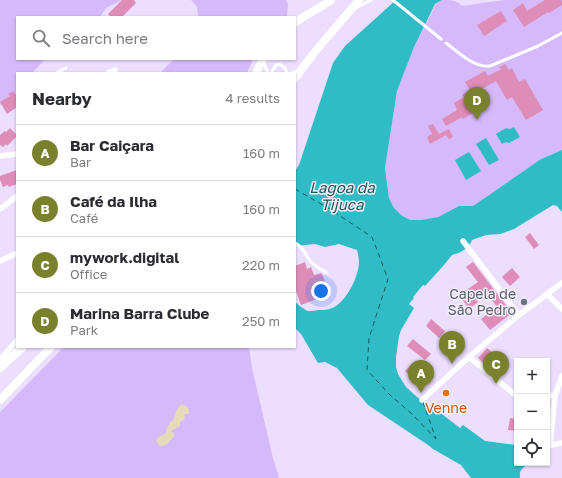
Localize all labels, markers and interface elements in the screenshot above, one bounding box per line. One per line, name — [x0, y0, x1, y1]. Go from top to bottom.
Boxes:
search box — [16, 16, 296, 60]
icon: search — [30, 27, 52, 49]
text: Search here — [62, 29, 148, 47]
pin: D — [464, 87, 490, 120]
text: Nearby — [32, 88, 92, 109]
text: 4 results — [226, 90, 280, 106]
text: Bar Caiçara — [70, 136, 154, 154]
text: A — [40, 145, 50, 161]
text: 160 m — [243, 145, 280, 161]
text: Bar — [70, 154, 91, 170]
water label: Lagoa da Tijuca — [309, 178, 375, 214]
text: Café da Ilha — [70, 192, 157, 210]
text: B — [40, 201, 50, 217]
text: 160 m — [243, 201, 280, 217]
text: Café — [70, 210, 98, 226]
text: mywork.digital — [70, 248, 179, 266]
text: C — [40, 257, 50, 273]
text: 220 m — [242, 257, 280, 273]
text: Office — [70, 266, 107, 282]
your location — [311, 281, 331, 301]
place label: Capela de São Pedro — [448, 285, 516, 318]
marker: Capela de São Pedro — [519, 297, 529, 307]
text: Marina Barra Clube — [70, 304, 209, 322]
text: D — [40, 313, 50, 329]
text: 250 m — [242, 313, 280, 329]
text: Park — [70, 322, 98, 338]
pin: B — [439, 331, 465, 364]
pin: C — [483, 351, 509, 384]
map controls — [514, 358, 550, 466]
button: + — [514, 358, 550, 394]
pin: A — [408, 360, 434, 393]
marker: Venne — [441, 388, 451, 398]
button: − — [514, 394, 550, 430]
place label: Venne — [425, 399, 467, 416]
button: locate — [514, 430, 550, 466]

